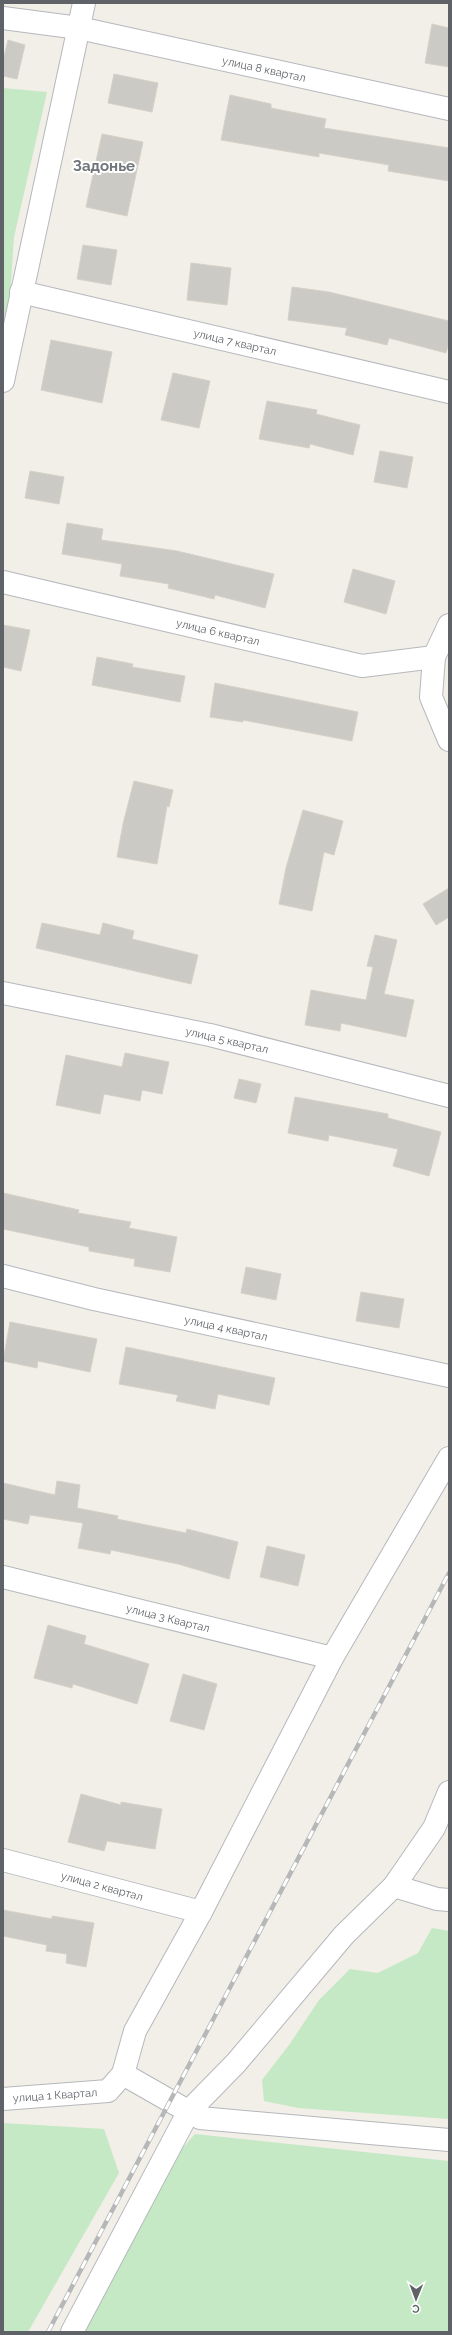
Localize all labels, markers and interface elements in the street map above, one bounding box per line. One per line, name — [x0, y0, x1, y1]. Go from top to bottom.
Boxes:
street label: улица 8 квартал — [221, 54, 307, 85]
district label: Задонье — [73, 157, 135, 175]
street label: улица 7 квартал — [192, 327, 278, 358]
street label: улица 6 квартал — [175, 617, 261, 648]
street label: улица 5 квартал — [184, 1025, 270, 1056]
street label: улица 4 квартал — [183, 1313, 269, 1344]
street label: улица 3 Квартал — [125, 1602, 211, 1635]
street label: улица 2 квартал — [59, 1869, 144, 1904]
street label: улица 1 Квартал — [12, 2086, 98, 2105]
north arrow — [396, 2279, 436, 2319]
text: С — [411, 2302, 420, 2315]

